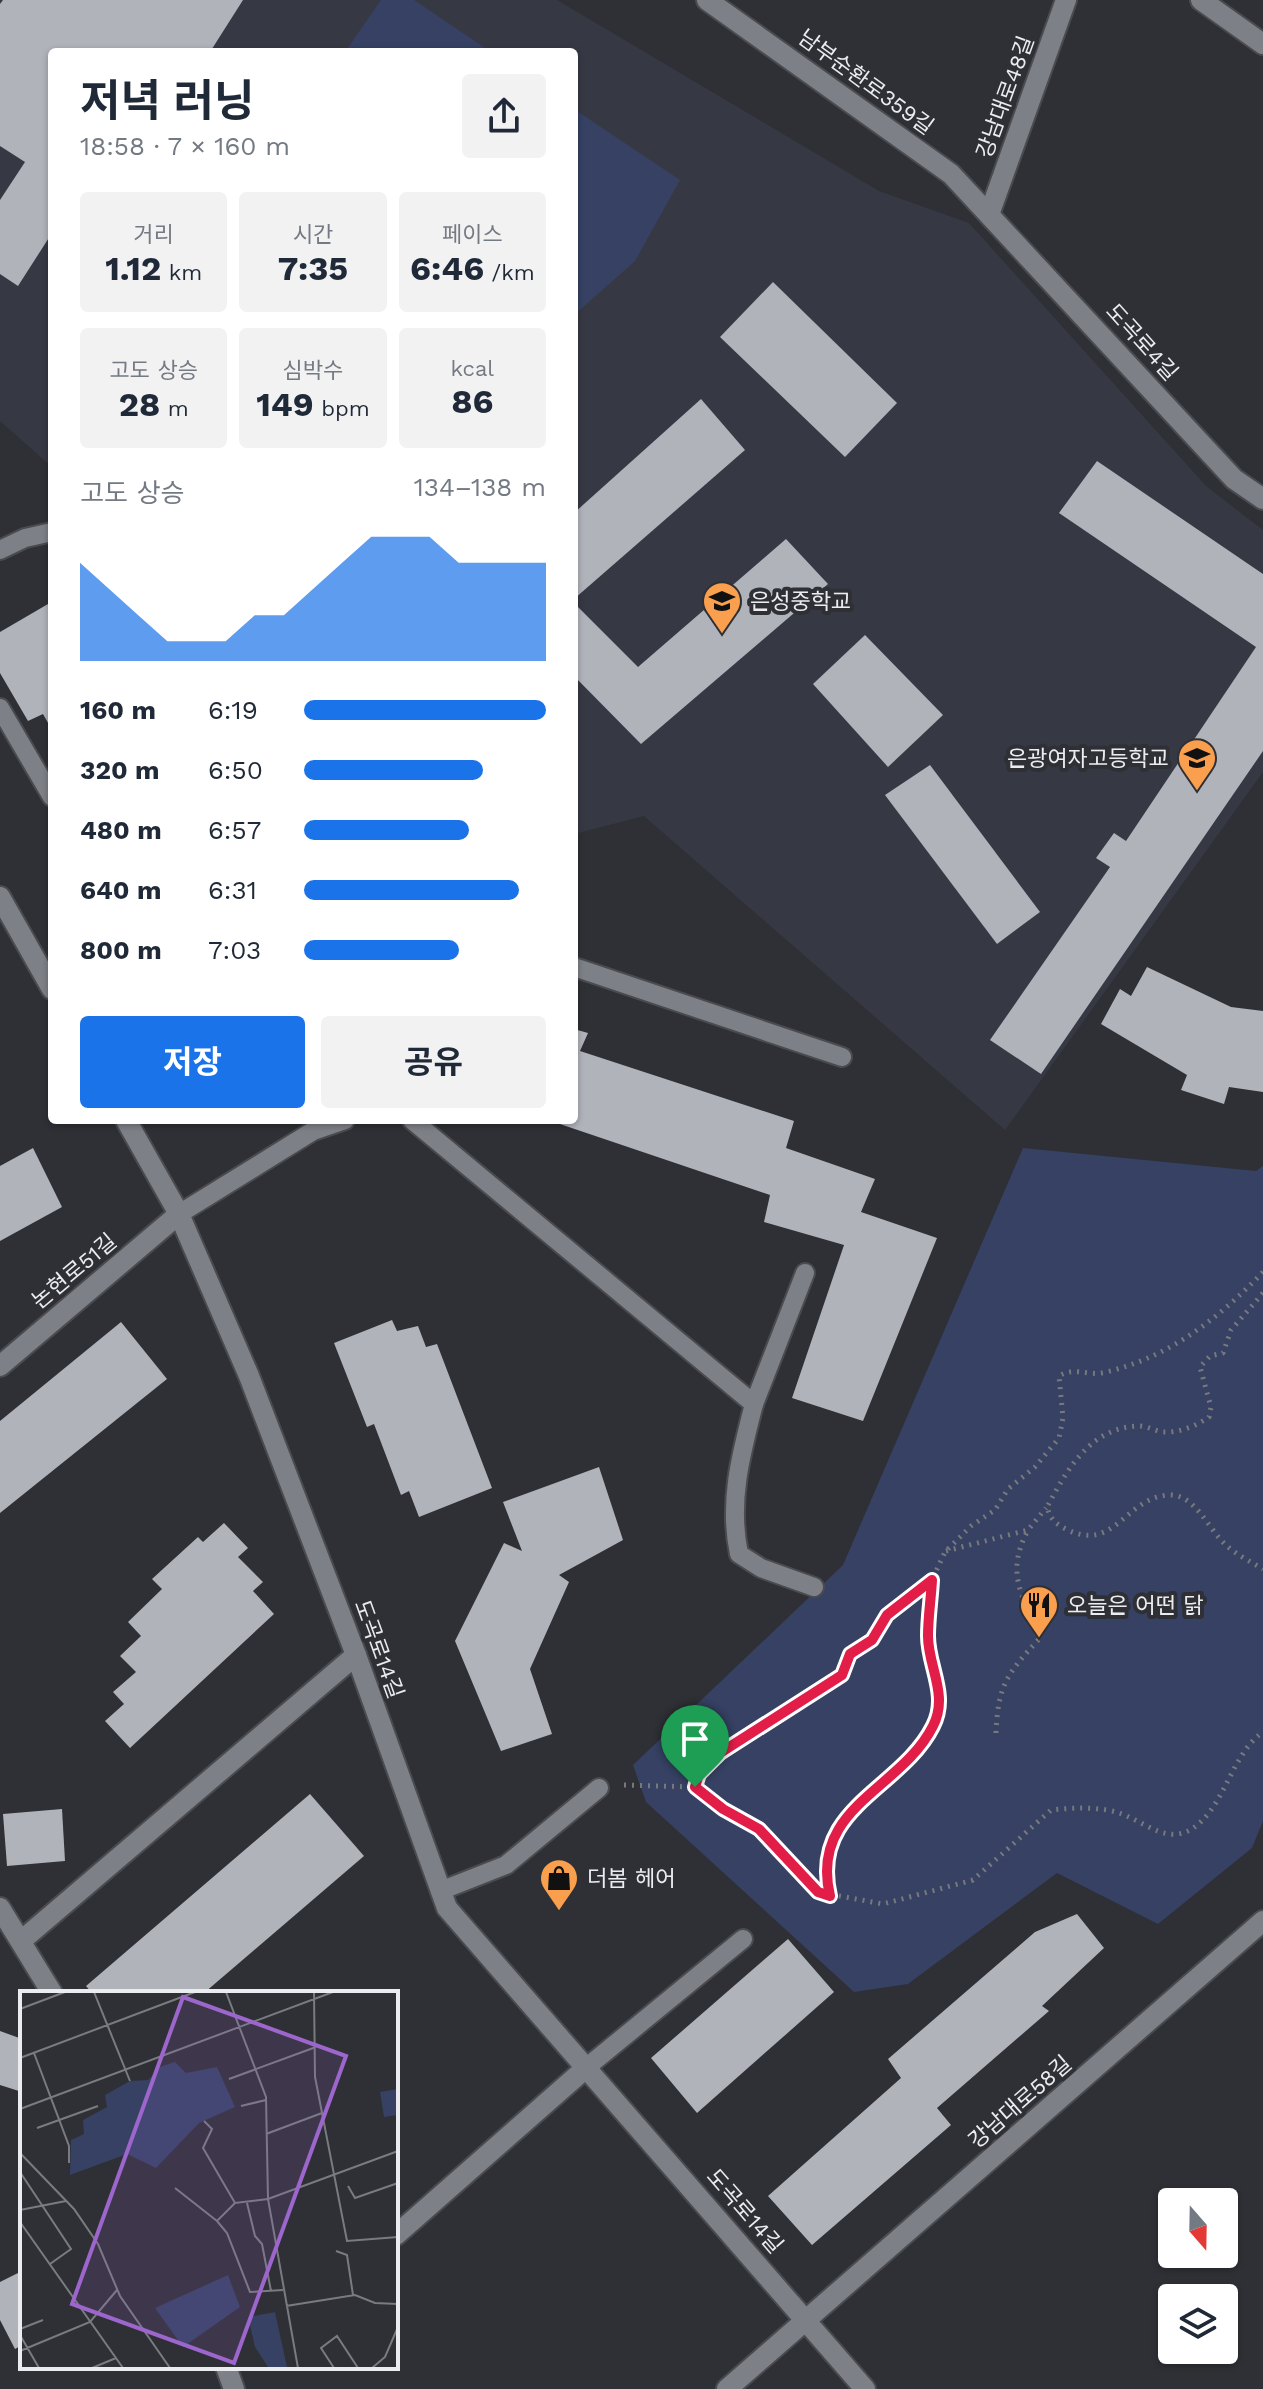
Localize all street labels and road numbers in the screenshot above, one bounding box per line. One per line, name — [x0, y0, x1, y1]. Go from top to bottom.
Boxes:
street label: 남부순환로359길 — [794, 25, 938, 139]
street label: 강남대로48길 — [971, 32, 1039, 162]
street label: 도곡로4길 — [1101, 299, 1183, 385]
street label: 논현로51길 — [27, 1229, 121, 1313]
street label: 도곡로14길 — [350, 1596, 408, 1702]
street label: 강남대로58길 — [964, 2051, 1076, 2153]
street label: 도곡로14길 — [702, 2164, 788, 2258]

